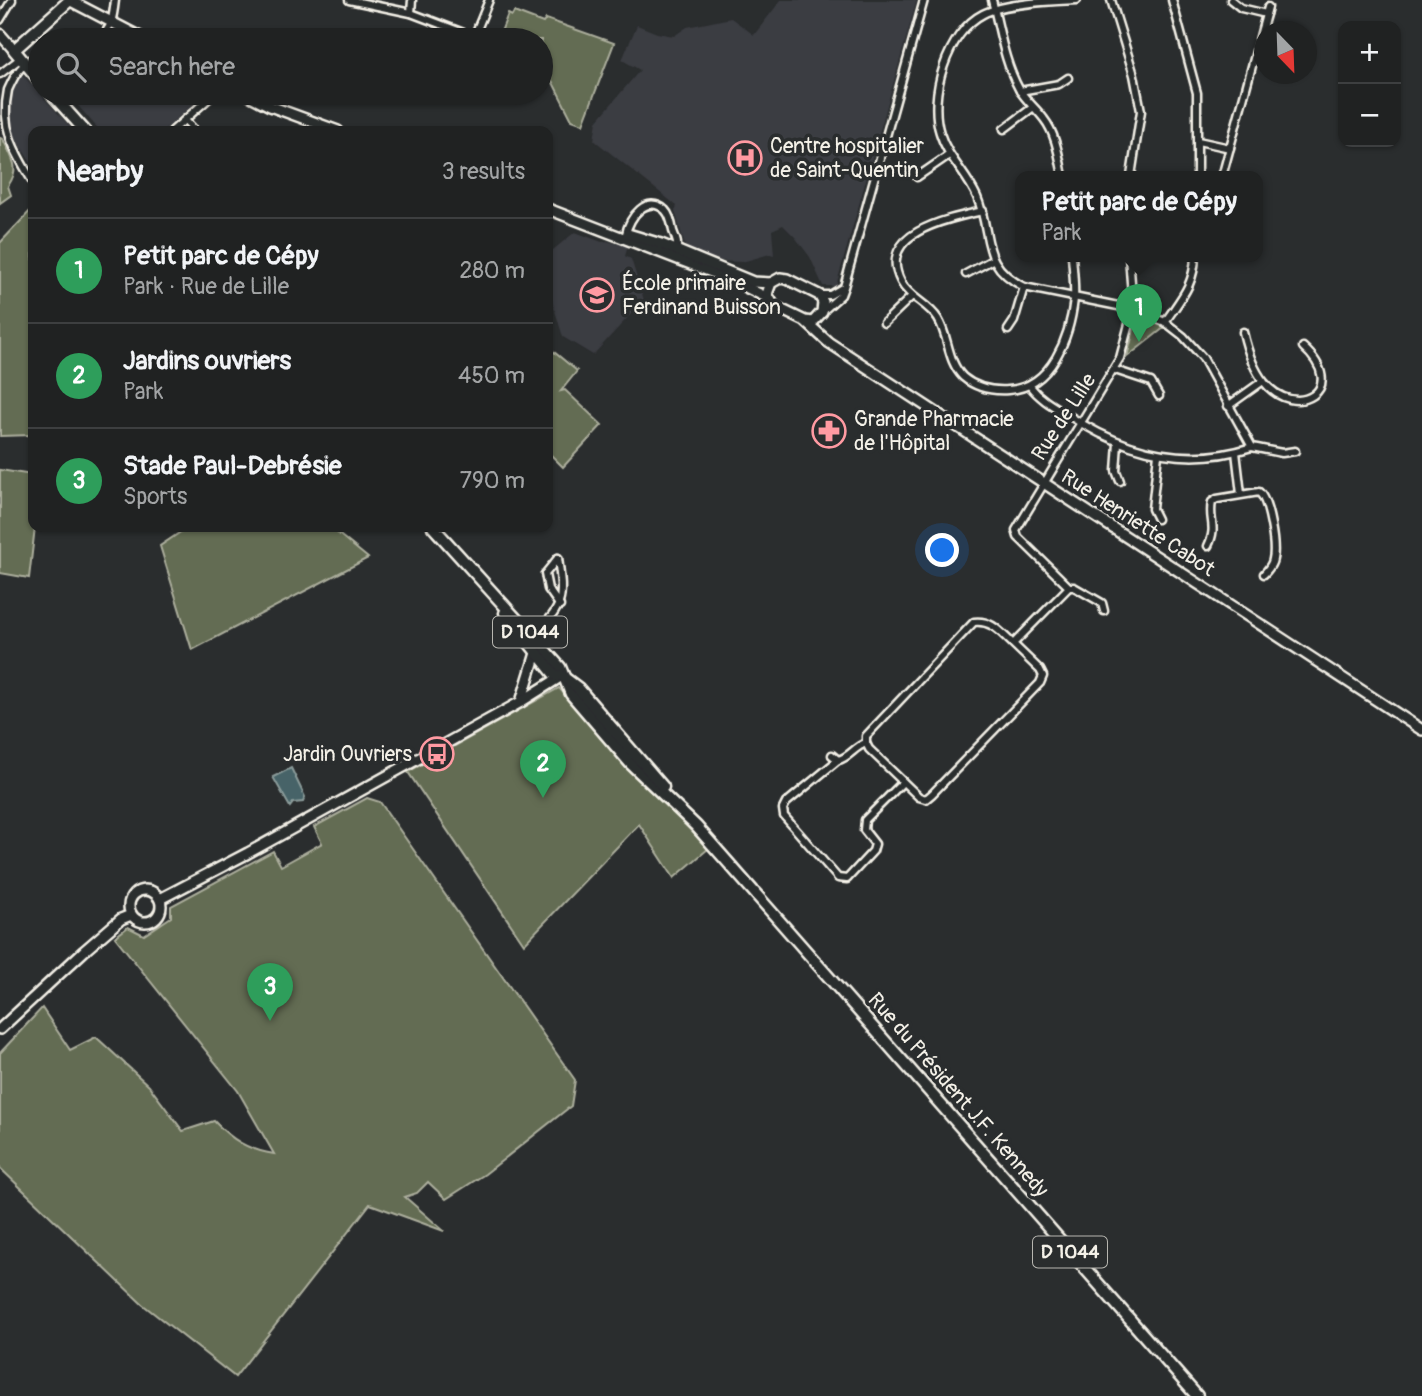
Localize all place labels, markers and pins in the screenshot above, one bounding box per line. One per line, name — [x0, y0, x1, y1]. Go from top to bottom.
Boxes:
place label: Centre hospitalier de Saint-Quentin — [770, 133, 924, 184]
hospital icon: Centre hospitalier de Saint-Quentin — [726, 139, 764, 177]
place label: École primaire Ferdinand Buisson — [622, 270, 781, 321]
school or university icon: École primaire Ferdinand Buisson — [578, 276, 616, 314]
pin: 1 — [1116, 284, 1162, 342]
place label: Grande Pharmacie de l'Hôpital — [854, 406, 1014, 457]
pharmacy icon: Grande Pharmacie de l'Hôpital — [810, 412, 848, 450]
bus stop icon: Jardin Ouvriers — [418, 735, 456, 773]
pin: 2 — [520, 740, 566, 798]
place label: Jardin Ouvriers — [283, 741, 413, 768]
pin: 3 — [247, 963, 293, 1021]

